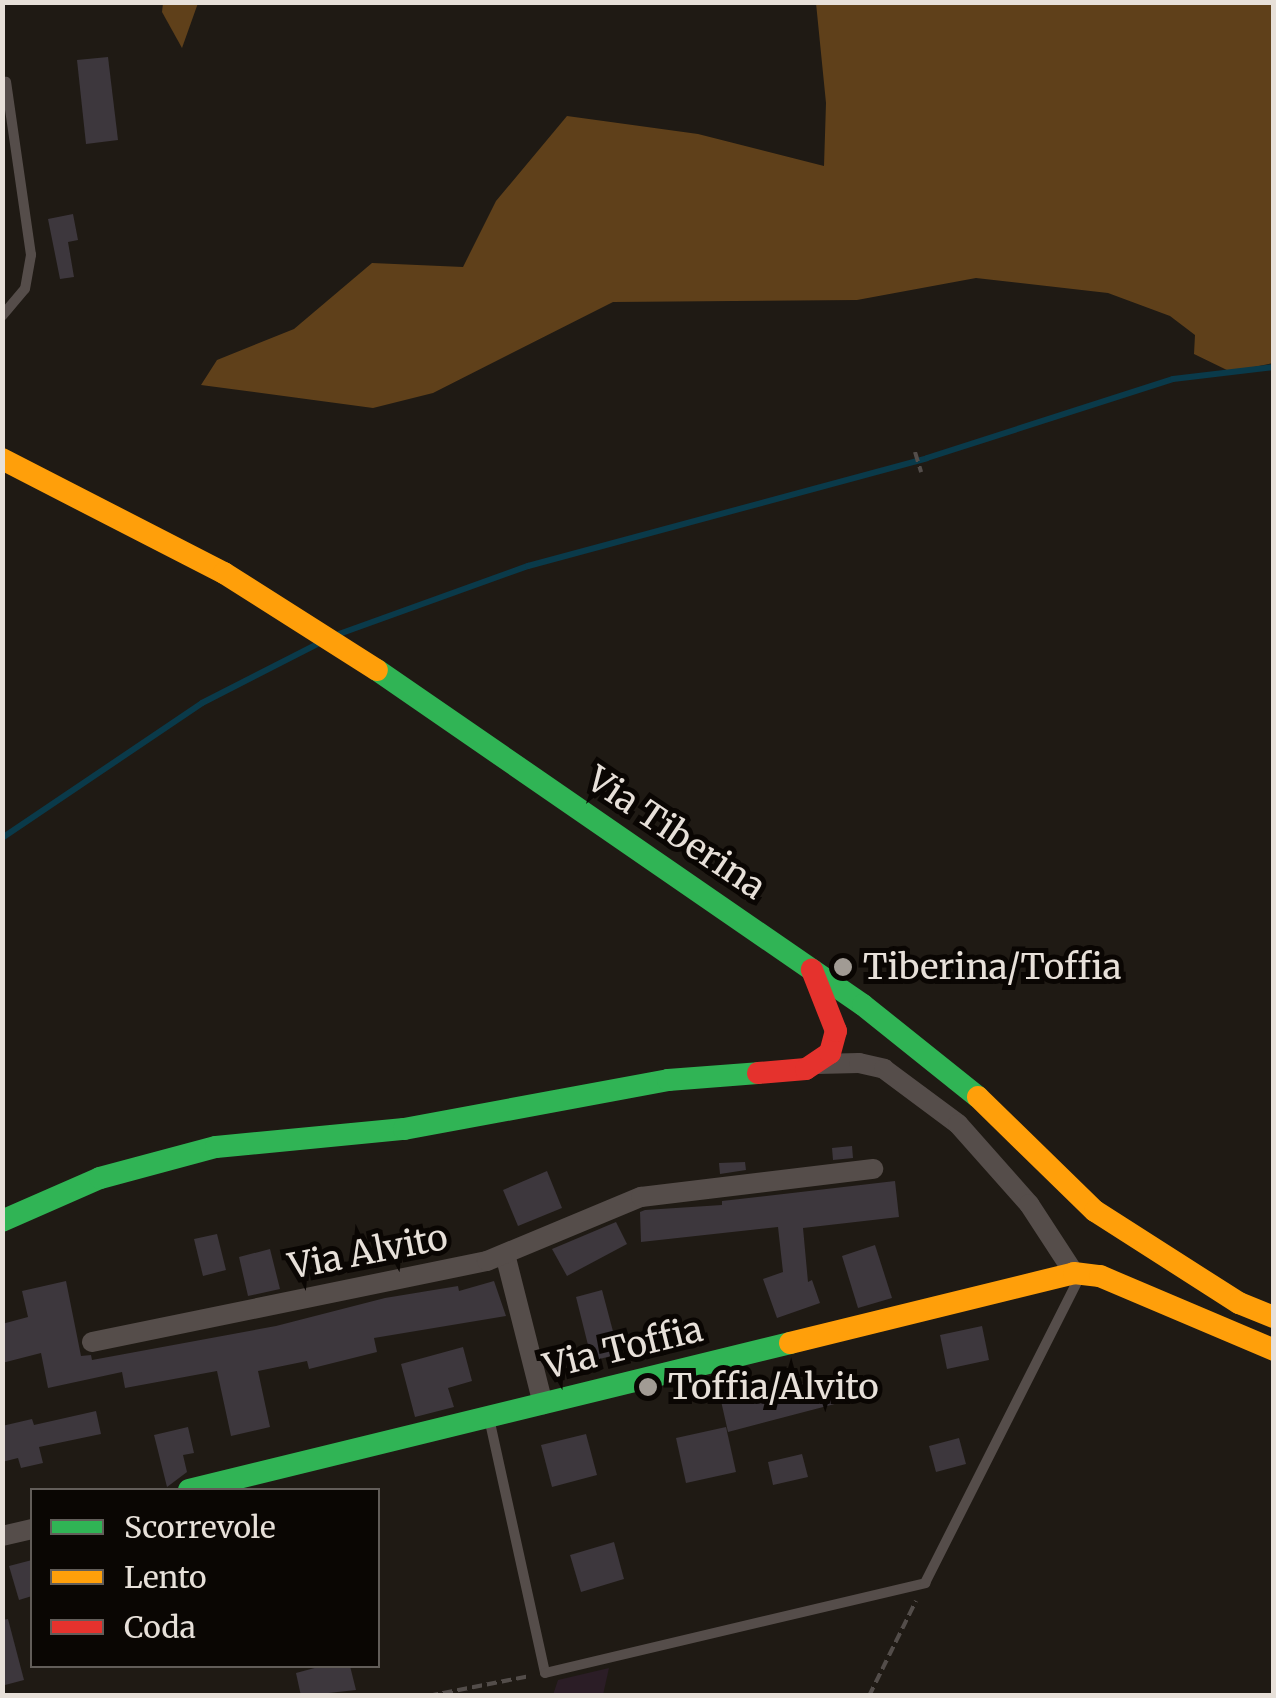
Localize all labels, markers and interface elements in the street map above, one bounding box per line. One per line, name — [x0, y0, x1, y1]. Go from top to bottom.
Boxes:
street label: Via Tiberina — [579, 758, 773, 908]
place label: Tiberina/Toffia — [863, 946, 1121, 988]
marker: Tiberina/Toffia — [832, 956, 854, 978]
street label: Via Alvito — [285, 1216, 451, 1288]
street label: Via Toffia — [539, 1308, 707, 1388]
place label: Toffia/Alvito — [668, 1366, 879, 1408]
marker: Toffia/Alvito — [637, 1376, 659, 1398]
legend — [30, 1488, 380, 1668]
text: Scorrevole — [124, 1508, 276, 1546]
text: Lento — [124, 1558, 207, 1596]
text: Coda — [124, 1608, 196, 1646]

